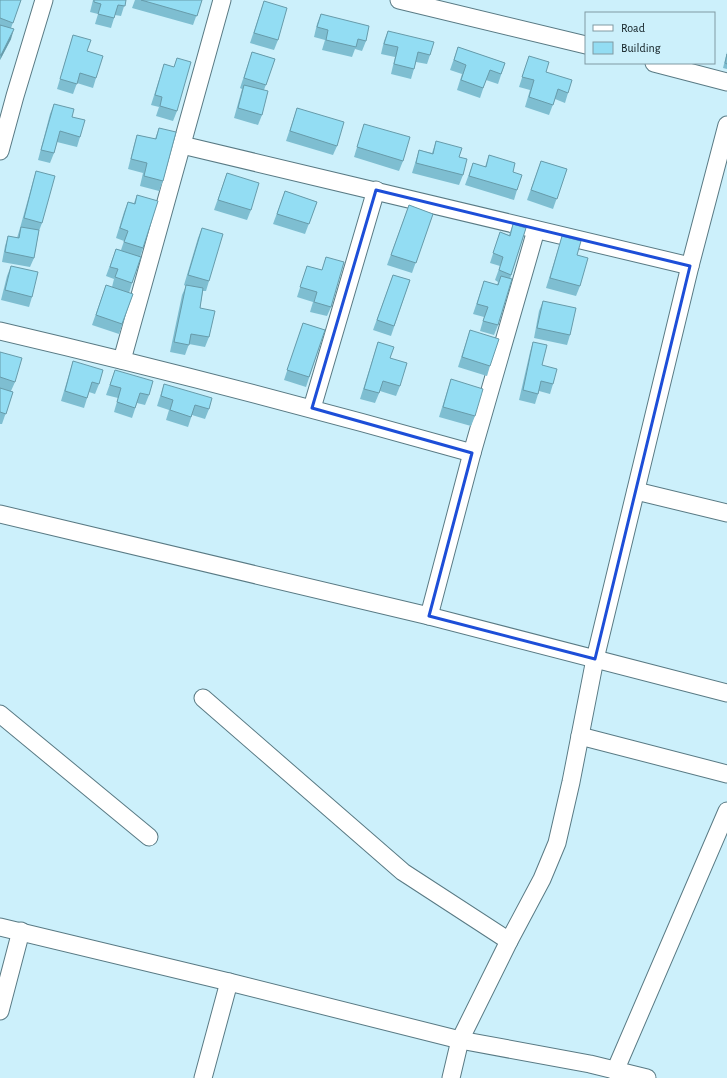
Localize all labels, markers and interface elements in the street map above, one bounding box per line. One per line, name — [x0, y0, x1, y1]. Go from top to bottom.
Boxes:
legend — [585, 12, 715, 64]
text: Road — [621, 22, 645, 34]
text: Building — [621, 42, 661, 54]

